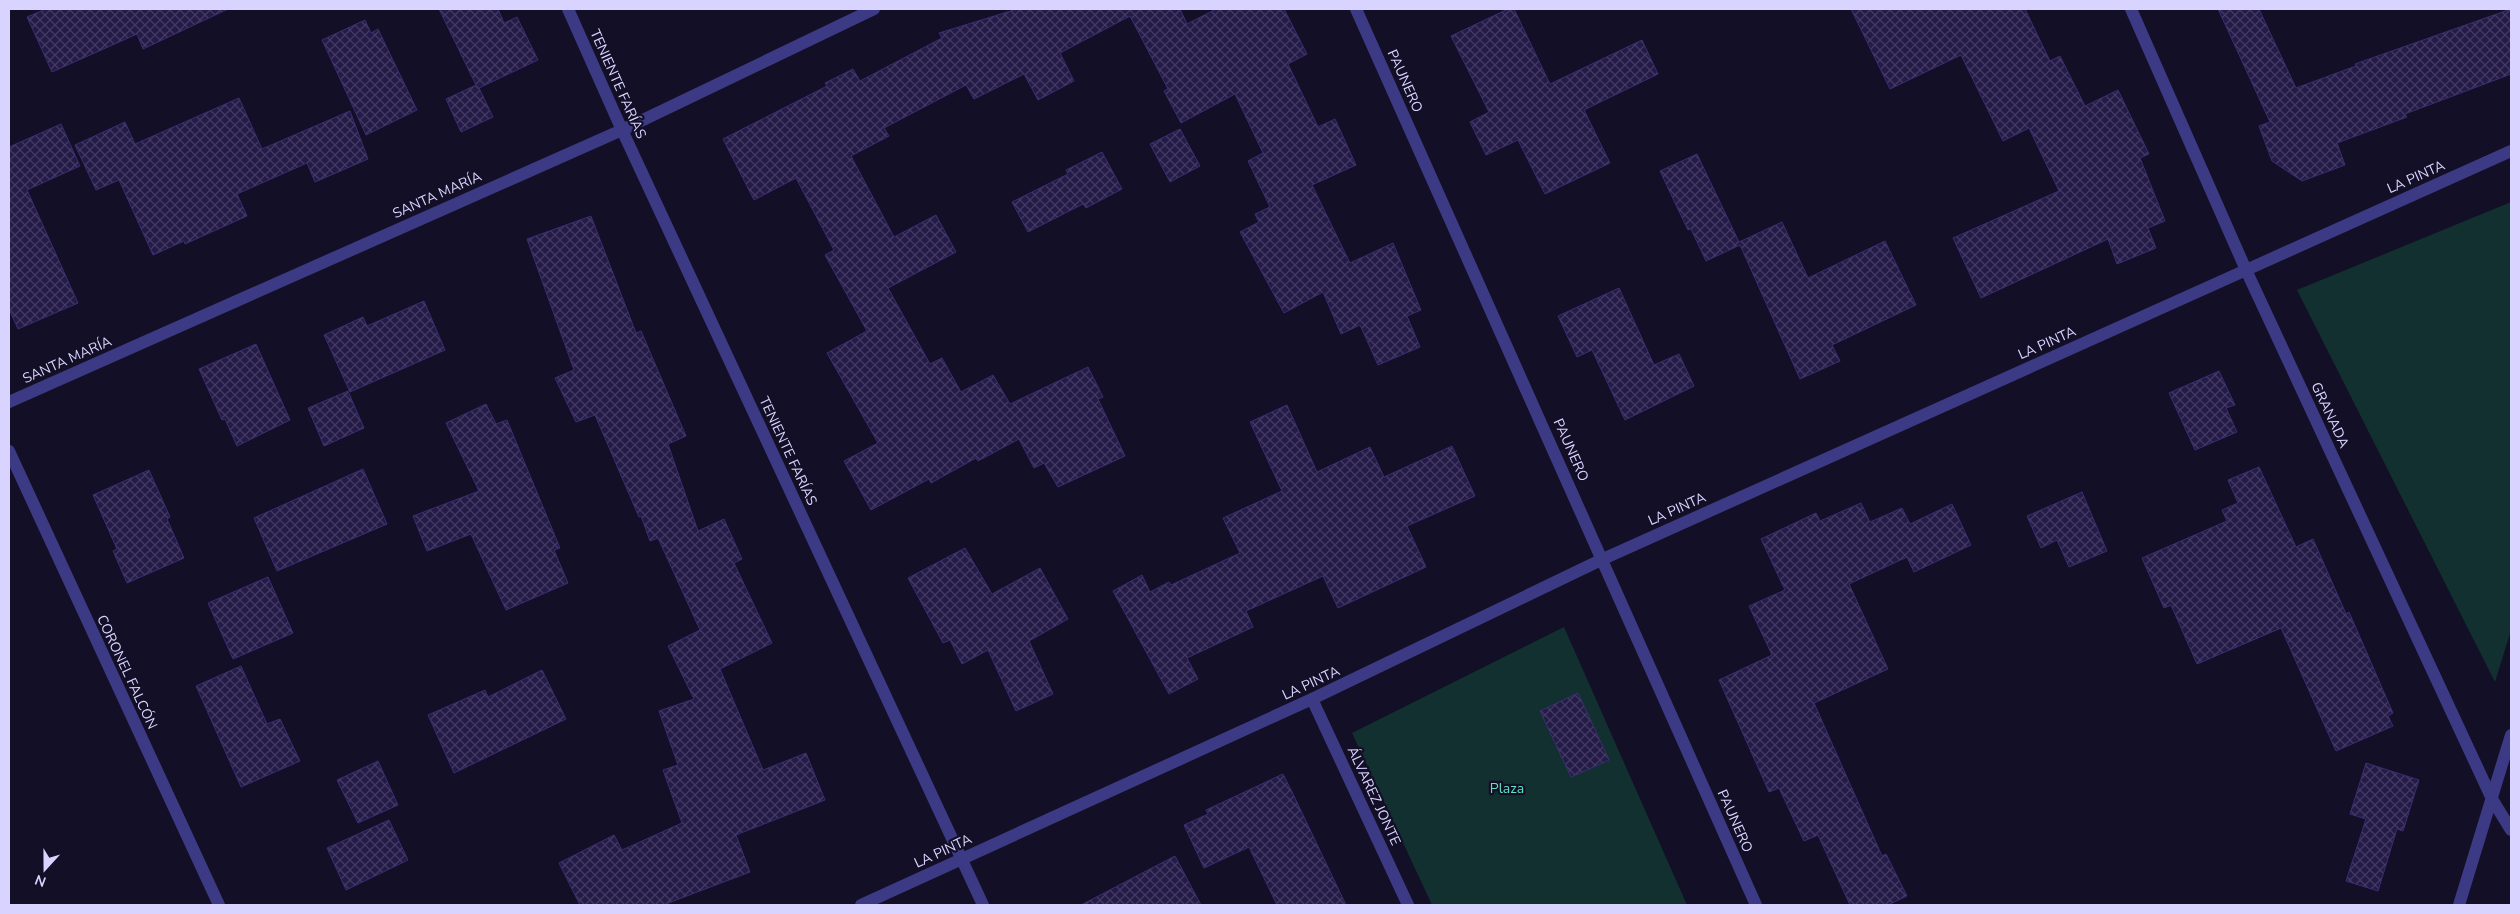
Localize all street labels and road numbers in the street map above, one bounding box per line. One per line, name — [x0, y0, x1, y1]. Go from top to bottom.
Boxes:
street label: TENIENTE FARÍAS — [585, 26, 651, 142]
street label: PAUNERO — [1383, 47, 1427, 115]
street label: LA PINTA — [2384, 156, 2448, 198]
street label: SANTA MARÍA — [389, 167, 485, 223]
street label: LA PINTA — [2015, 322, 2079, 364]
street label: SANTA MARÍA — [19, 332, 115, 388]
street label: GRANADA — [2306, 379, 2354, 451]
street label: TENIENTE FARÍAS — [754, 394, 822, 509]
street label: PAUNERO — [1549, 416, 1593, 484]
street label: LA PINTA — [1645, 488, 1709, 530]
street label: CORONEL FALCÓN — [92, 612, 162, 732]
street label: LA PINTA — [1279, 661, 1343, 705]
street label: ÁLVAREZ JONTE — [1343, 743, 1405, 849]
street label: PAUNERO — [1713, 787, 1757, 855]
street label: LA PINTA — [911, 829, 975, 873]

